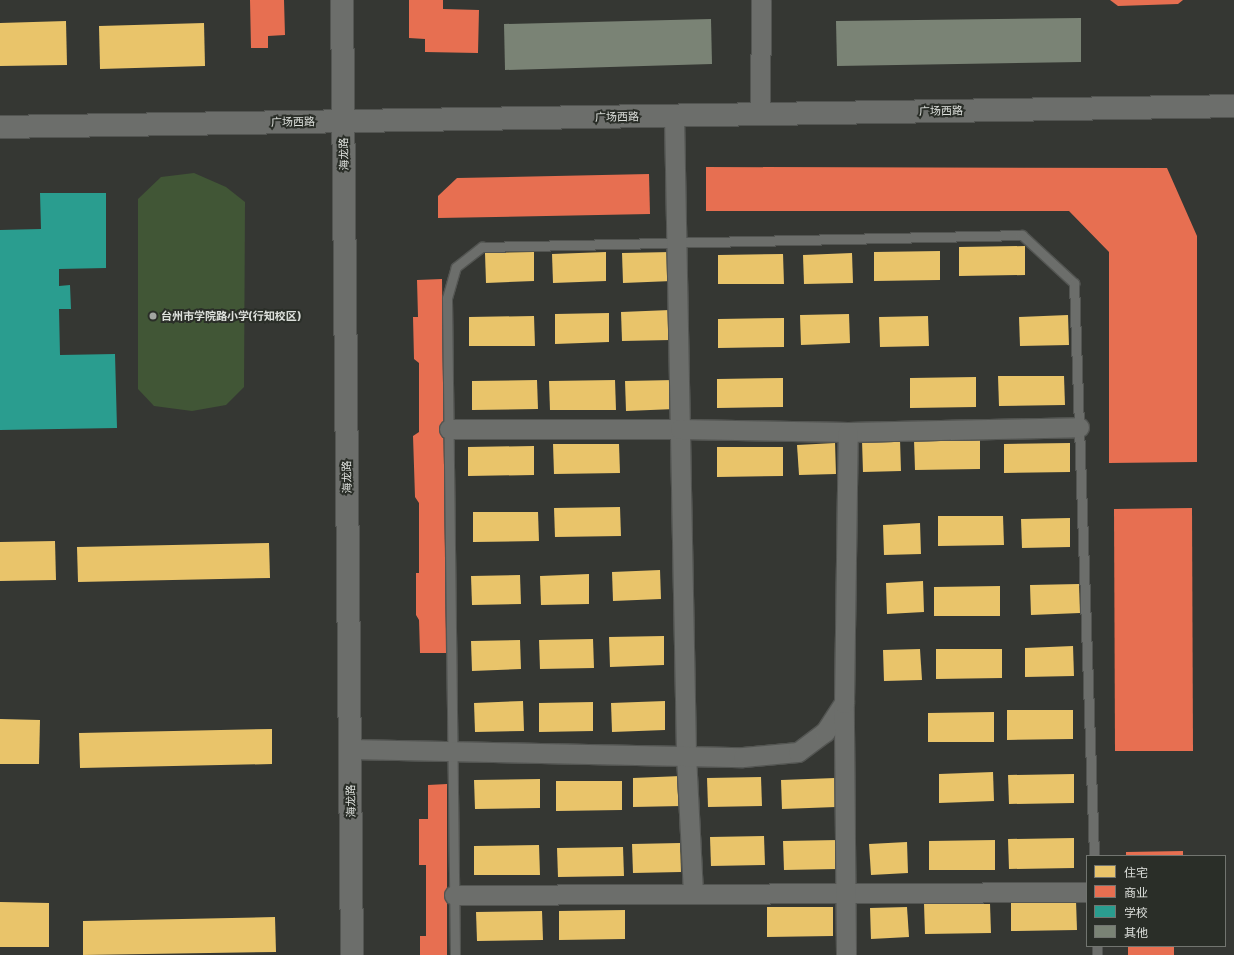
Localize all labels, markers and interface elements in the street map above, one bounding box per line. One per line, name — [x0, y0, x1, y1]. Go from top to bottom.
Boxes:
street label: 广场西路 — [919, 104, 963, 118]
street label: 广场西路 — [595, 110, 639, 124]
street label: 广场西路 — [271, 115, 315, 129]
street label: 海龙路 — [337, 137, 351, 171]
place label: 台州市学院路小学(行知校区) — [161, 309, 301, 323]
marker: 台州市学院路小学(行知校区) — [148, 311, 158, 321]
street label: 海龙路 — [340, 460, 354, 494]
street label: 海龙路 — [344, 784, 358, 818]
legend — [1086, 855, 1226, 947]
text: 住宅 — [1124, 865, 1148, 879]
text: 商业 — [1124, 885, 1148, 899]
text: 学校 — [1124, 905, 1148, 919]
text: 其他 — [1124, 925, 1148, 939]

